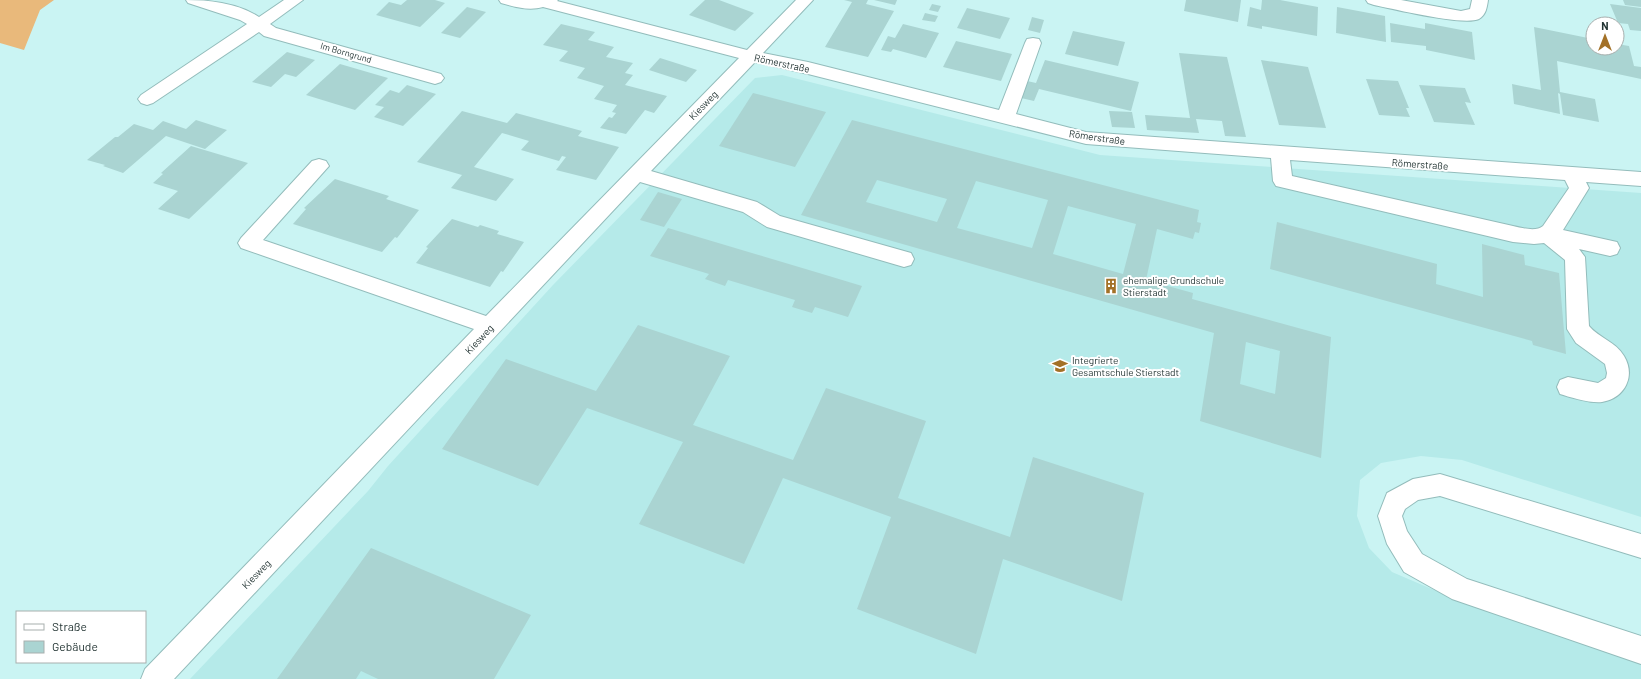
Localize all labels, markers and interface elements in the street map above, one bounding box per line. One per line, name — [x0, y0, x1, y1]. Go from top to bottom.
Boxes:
north arrow — [1585, 16, 1625, 56]
text: N — [1601, 19, 1609, 32]
street label: Im Borngrund — [319, 40, 373, 65]
street label: Römerstraße — [753, 51, 811, 75]
street label: Kiesweg — [686, 88, 720, 122]
street label: Römerstraße — [1068, 127, 1126, 147]
street label: Römerstraße — [1391, 156, 1449, 172]
place label: ehemalige Grundschule Stierstadt — [1123, 274, 1224, 298]
building icon: ehemalige Grundschule Stierstadt — [1102, 277, 1120, 295]
street label: Kiesweg — [462, 322, 496, 356]
place label: Integrierte Gesamtschule Stierstadt — [1072, 354, 1180, 378]
school or university icon: Integrierte Gesamtschule Stierstadt — [1051, 357, 1069, 375]
street label: Kiesweg — [239, 557, 273, 591]
legend — [16, 611, 146, 663]
text: Straße — [52, 619, 87, 633]
text: Gebäude — [52, 639, 98, 653]

